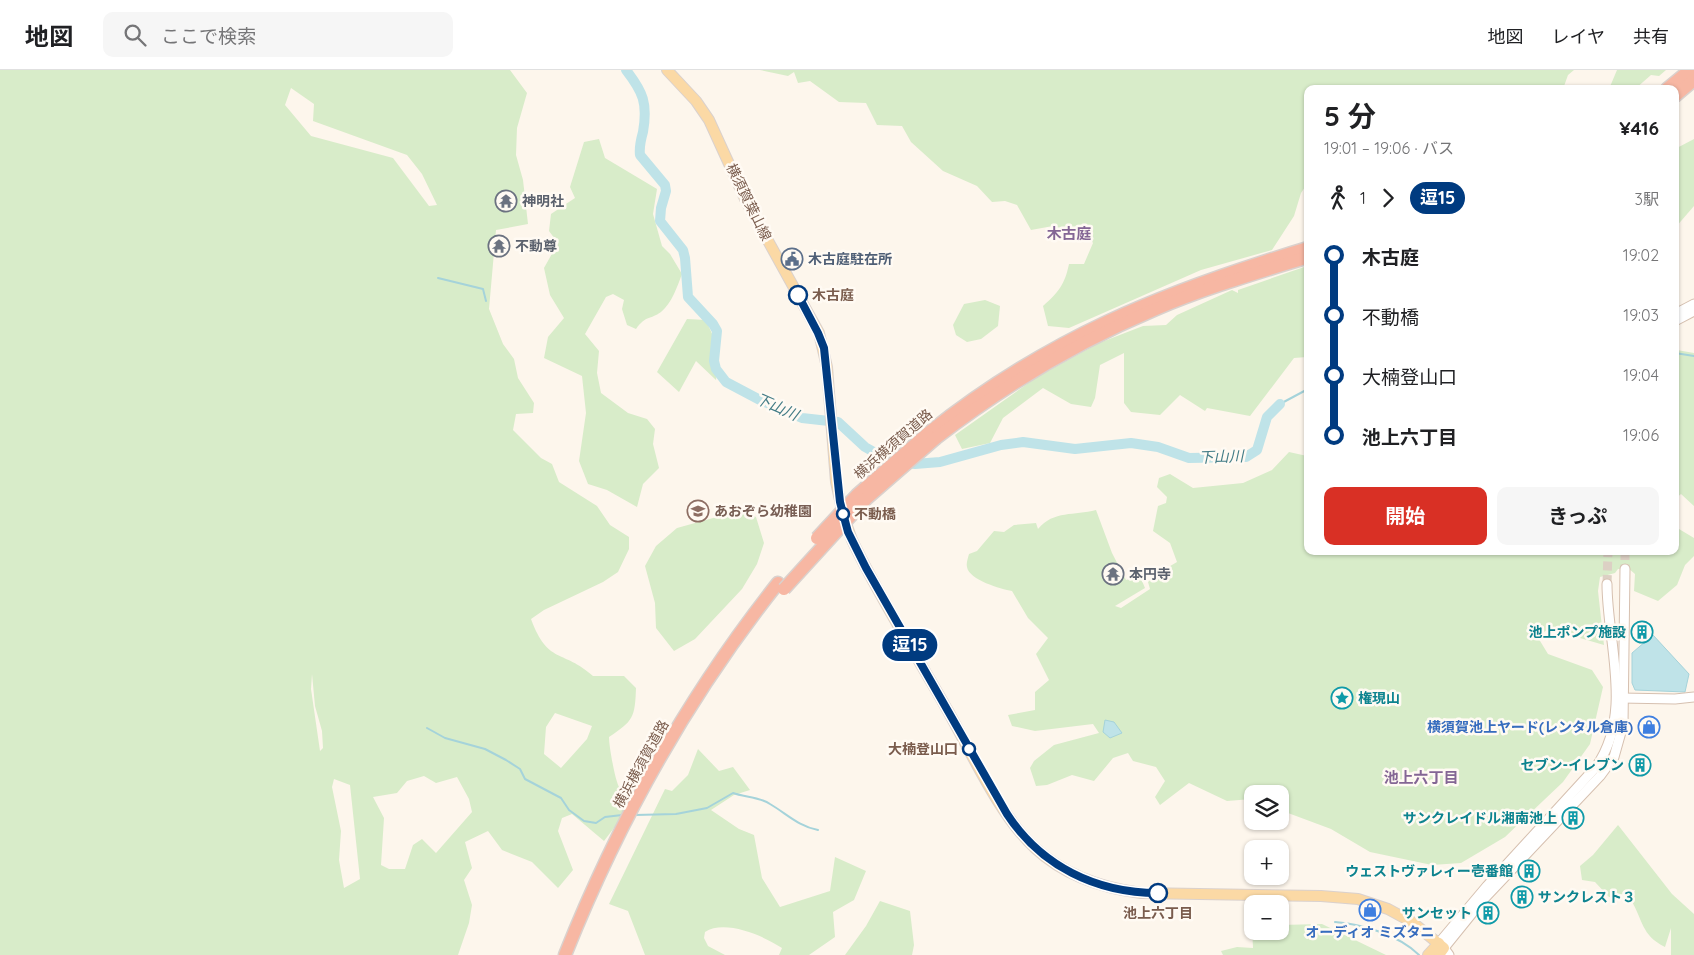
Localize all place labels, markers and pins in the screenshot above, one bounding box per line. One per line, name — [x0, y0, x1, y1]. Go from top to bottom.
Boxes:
temple icon: 神明社 — [494, 189, 518, 213]
place label: 神明社 — [522, 192, 564, 210]
temple icon: 不動尊 — [487, 234, 511, 258]
place label: 不動尊 — [515, 237, 557, 255]
public building icon: 木古庭駐在所 — [780, 247, 804, 271]
place label: 木古庭駐在所 — [808, 250, 892, 268]
marker: 木古庭 — [788, 285, 808, 305]
place label: 木古庭 — [812, 286, 854, 304]
school or university icon: あおぞら幼稚園 — [686, 499, 710, 523]
place label: あおぞら幼稚園 — [714, 502, 812, 520]
place label: 不動橋 — [854, 505, 896, 523]
marker: 不動橋 — [836, 507, 850, 521]
temple icon: 本円寺 — [1101, 562, 1125, 586]
place label: 本円寺 — [1129, 565, 1171, 583]
building icon: 池上ポンプ施設 — [1630, 620, 1654, 644]
place label: 池上ポンプ施設 — [1528, 623, 1626, 641]
place icon: 権現山 — [1330, 686, 1354, 710]
place label: 権現山 — [1358, 689, 1400, 707]
shop icon: 横須賀池上ヤード(レンタル倉庫) — [1637, 715, 1661, 739]
place label: 横須賀池上ヤード(レンタル倉庫) — [1427, 718, 1633, 736]
place label: 大楠登山口 — [888, 740, 958, 758]
marker: 大楠登山口 — [962, 742, 976, 756]
building icon: セブン-イレブン — [1628, 753, 1652, 777]
place label: セブン-イレブン — [1520, 756, 1624, 774]
building icon: サンクレイドル湘南池上 — [1561, 806, 1585, 830]
place label: サンクレイドル湘南池上 — [1403, 809, 1557, 827]
building icon: ウェストヴァレィー壱番館 — [1517, 859, 1541, 883]
place label: ウェストヴァレィー壱番館 — [1345, 862, 1513, 880]
marker: 池上六丁目 — [1148, 883, 1168, 903]
building icon: サンクレスト３ — [1510, 885, 1534, 909]
place label: サンクレスト３ — [1538, 888, 1636, 906]
shop icon: オーディオ ミズタニ — [1358, 898, 1382, 922]
building icon: サンセット — [1476, 901, 1500, 925]
place label: 池上六丁目 — [1123, 904, 1193, 922]
place label: サンセット — [1402, 904, 1472, 922]
place label: オーディオ ミズタニ — [1306, 923, 1434, 941]

